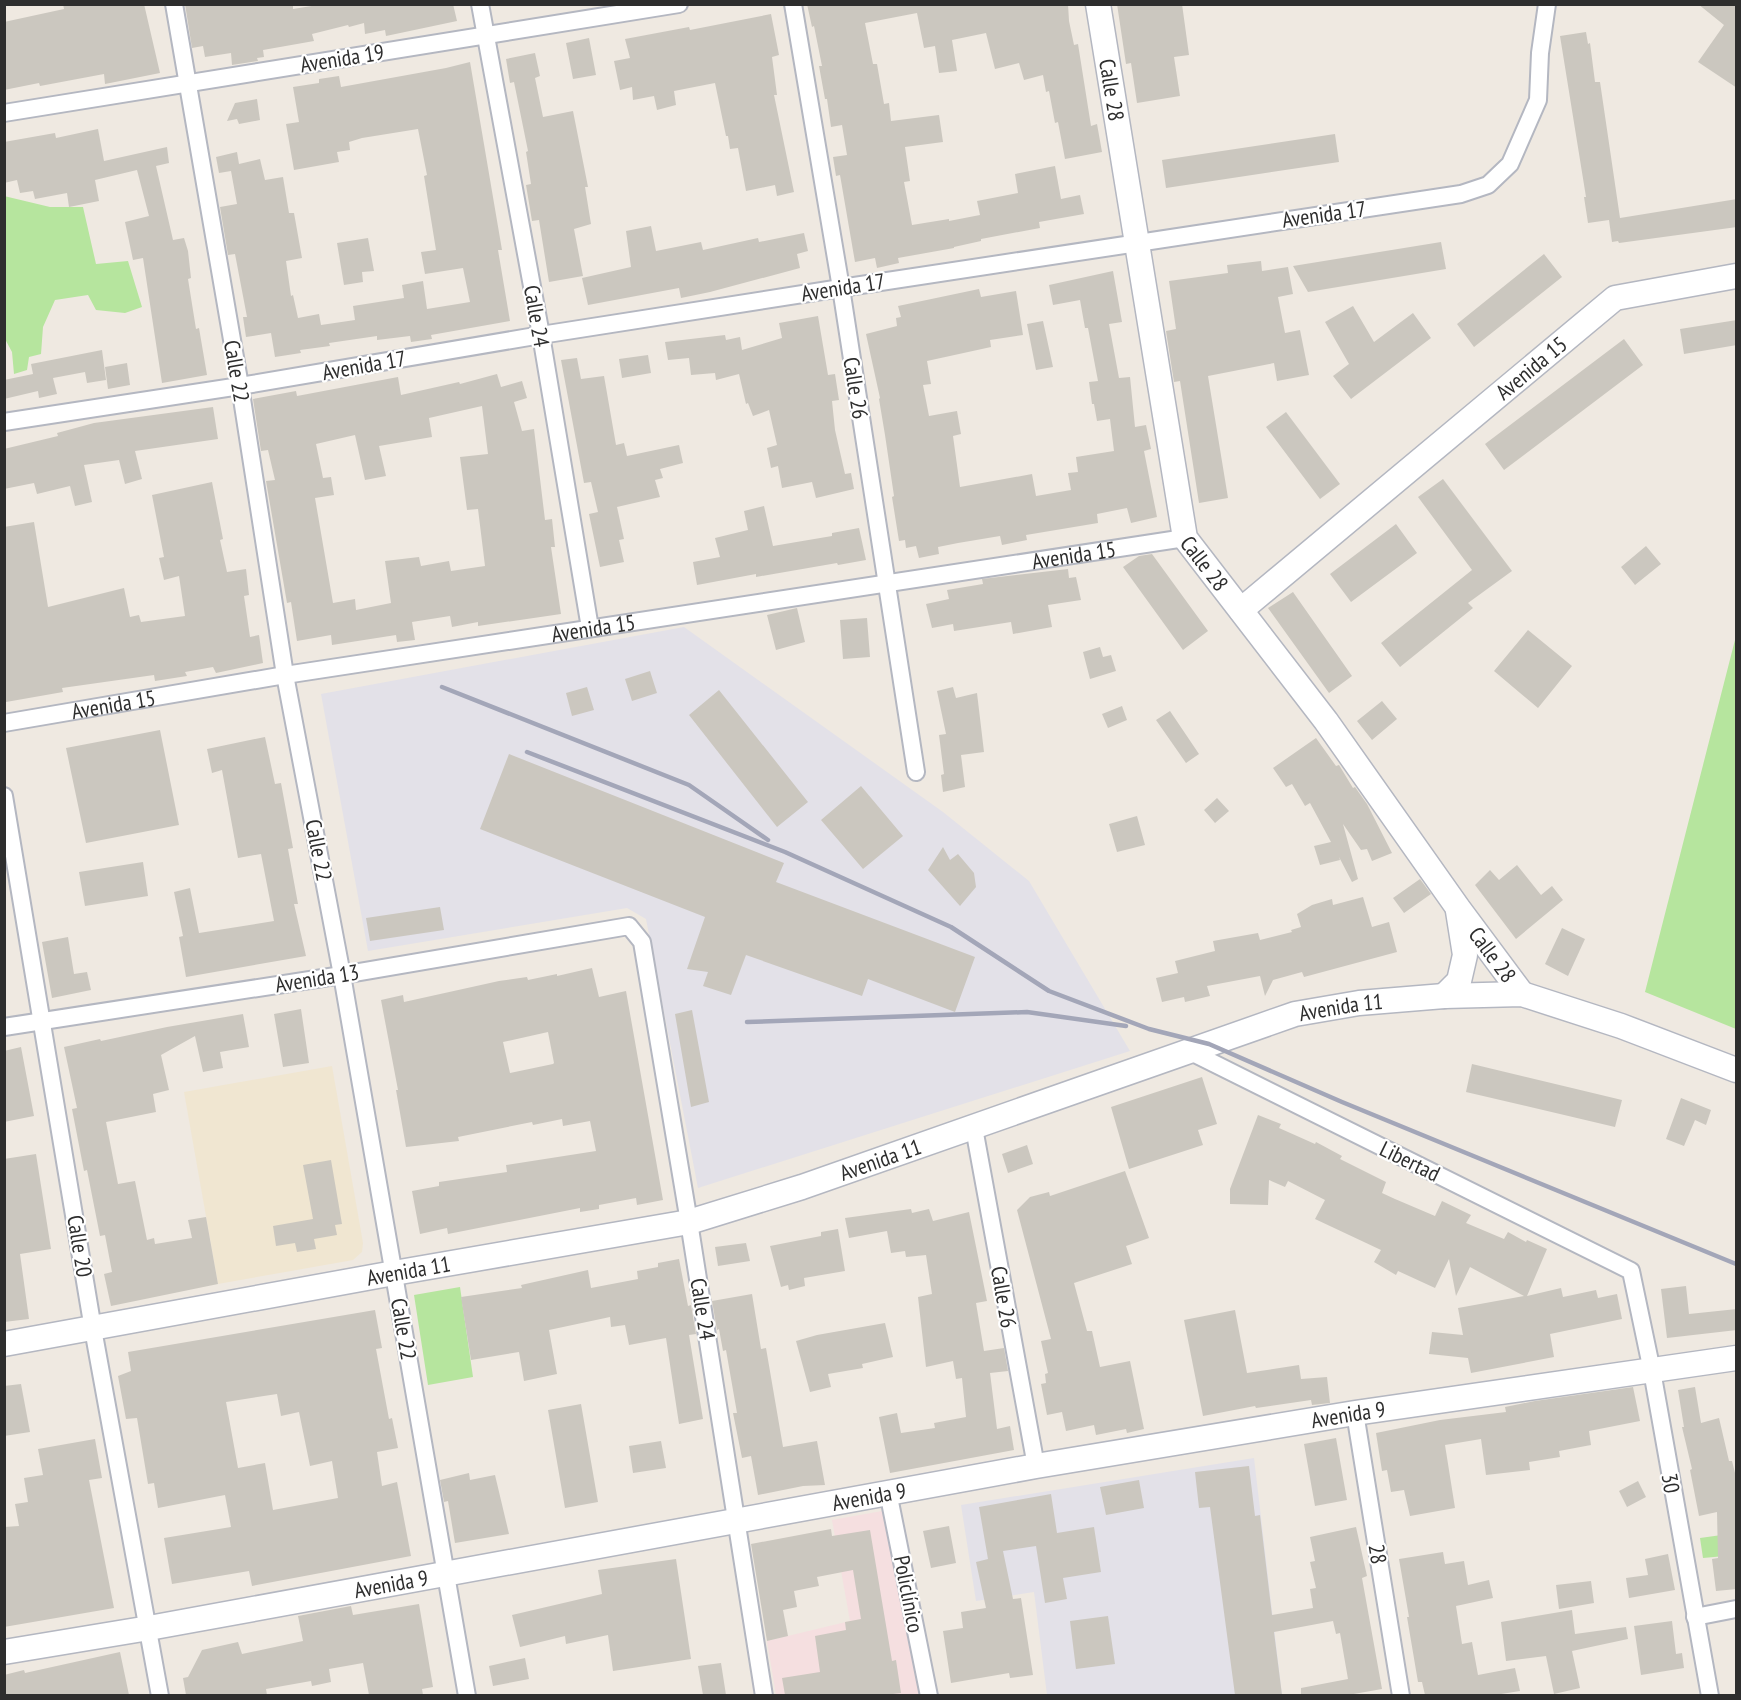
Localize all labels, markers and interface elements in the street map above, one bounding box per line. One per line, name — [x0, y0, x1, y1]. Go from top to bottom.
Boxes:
street label: Avenida 19 — [298, 38, 386, 78]
street label: Calle 28 — [1093, 57, 1131, 123]
street label: Avenida 17 — [1280, 194, 1368, 234]
street label: Avenida 17 — [799, 267, 887, 307]
street label: Calle 24 — [518, 283, 556, 349]
street label: Avenida 15 — [1490, 330, 1573, 406]
street label: Calle 22 — [218, 338, 256, 404]
street label: Avenida 17 — [320, 344, 408, 386]
street label: Calle 26 — [837, 355, 875, 421]
street label: Calle 28 — [1174, 530, 1235, 597]
street label: Avenida 15 — [1030, 535, 1118, 575]
street label: Avenida 15 — [549, 608, 637, 648]
street label: Avenida 15 — [69, 683, 157, 725]
street label: Calle 22 — [299, 817, 339, 883]
street label: Calle 28 — [1463, 921, 1523, 988]
street label: Avenida 13 — [273, 958, 361, 998]
street label: Avenida 11 — [1297, 987, 1384, 1027]
street label: Avenida 11 — [836, 1132, 925, 1187]
street label: Libertad — [1375, 1135, 1445, 1187]
street label: Calle 20 — [61, 1213, 99, 1279]
street label: Avenida 11 — [364, 1250, 452, 1292]
street label: Calle 26 — [985, 1264, 1023, 1330]
street label: Calle 24 — [684, 1276, 722, 1342]
street label: Calle 22 — [385, 1296, 423, 1362]
street label: Avenida 9 — [1309, 1395, 1387, 1434]
street label: 30 — [1655, 1471, 1687, 1495]
street label: Avenida 9 — [830, 1476, 908, 1517]
street label: 28 — [1363, 1542, 1393, 1566]
street label: Policlínico — [888, 1553, 930, 1635]
street label: Avenida 9 — [352, 1563, 430, 1604]

